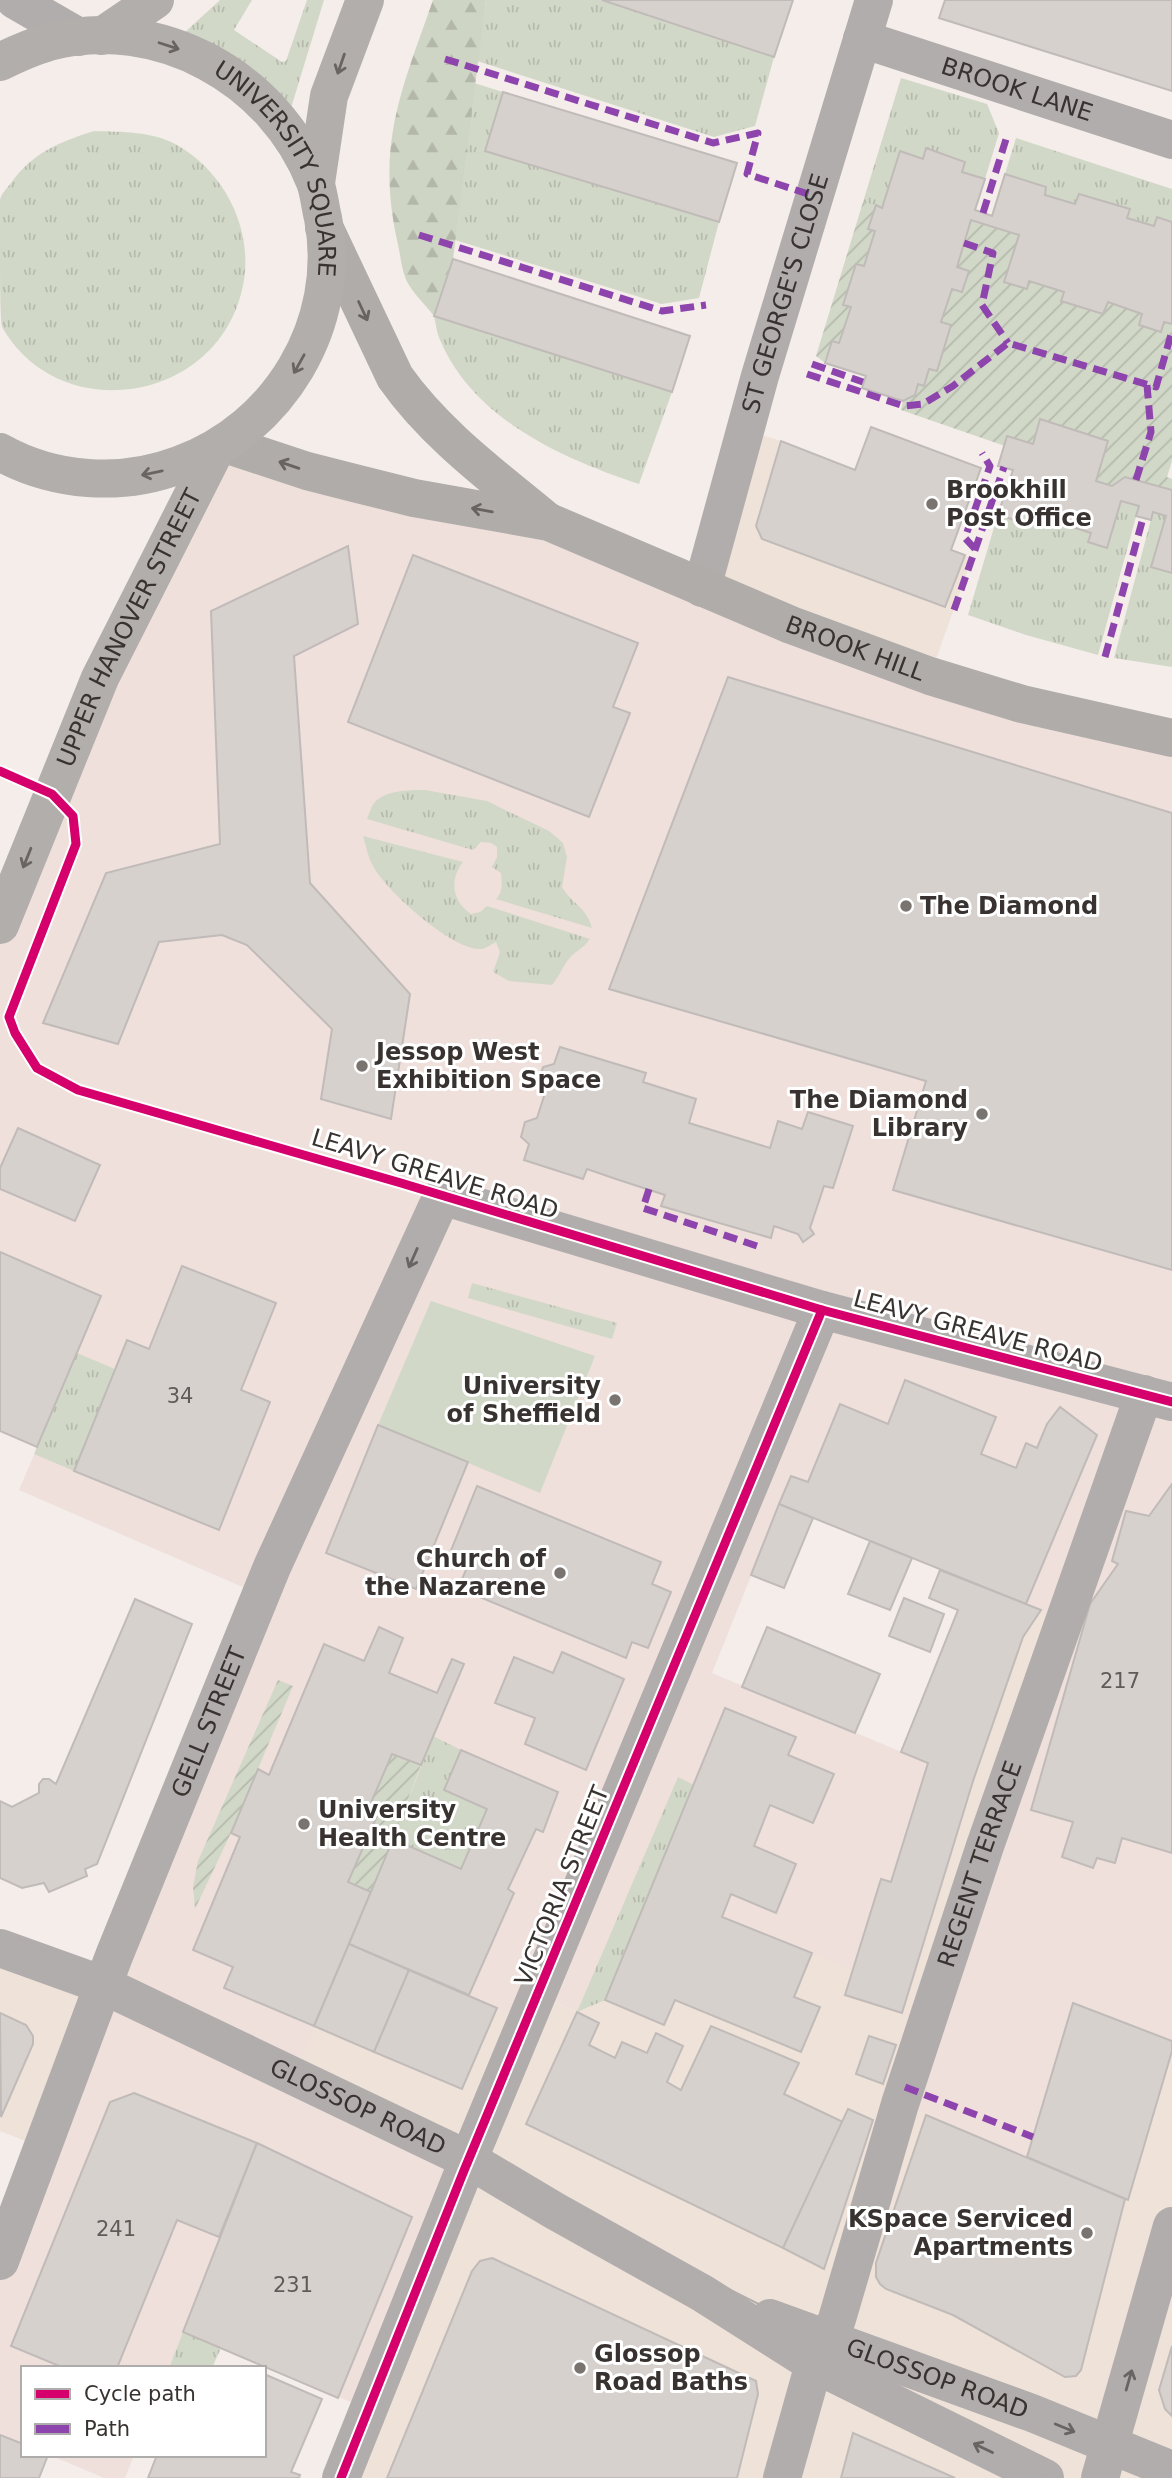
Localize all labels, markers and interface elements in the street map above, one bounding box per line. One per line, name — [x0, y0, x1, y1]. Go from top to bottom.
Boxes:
one-way arrow — [158, 40, 180, 53]
one-way arrow — [334, 52, 346, 74]
street label: BROOK LANE — [938, 52, 1096, 127]
street label: UNIVERSITY SQUARE — [209, 55, 341, 278]
street label: ST GEORGE'S CLOSE — [736, 170, 834, 417]
one-way arrow — [357, 300, 371, 321]
one-way arrow — [292, 353, 306, 373]
one-way arrow — [279, 458, 301, 470]
one-way arrow — [141, 467, 164, 481]
place label: Brookhill Post Office — [946, 476, 1092, 532]
street label: UPPER HANOVER STREET — [51, 484, 207, 771]
marker: Brookhill Post Office — [924, 496, 940, 512]
one-way arrow — [471, 503, 494, 516]
street label: BROOK HILL — [782, 610, 929, 687]
one-way arrow — [20, 846, 33, 868]
place label: The Diamond — [920, 892, 1098, 920]
marker: The Diamond — [898, 898, 914, 914]
place label: Jessop West Exhibition Space — [374, 1038, 601, 1094]
marker: Jessop West Exhibition Space — [354, 1058, 370, 1074]
place label: The Diamond Library — [790, 1086, 968, 1142]
marker: The Diamond Library — [974, 1106, 990, 1122]
street label: LEAVY GREAVE ROAD — [308, 1123, 562, 1225]
one-way arrow — [406, 1247, 420, 1268]
street label: LEAVY GREAVE ROAD — [850, 1284, 1106, 1378]
place label: University of Sheffield — [447, 1372, 601, 1428]
house number: 34 — [167, 1384, 193, 1408]
marker: University of Sheffield — [607, 1392, 623, 1408]
place label: Church of the Nazarene — [365, 1545, 547, 1601]
marker: Church of the Nazarene — [552, 1565, 568, 1581]
street label: GELL STREET — [166, 1643, 252, 1801]
house number: 217 — [1100, 1669, 1140, 1693]
street label: REGENT TERRACE — [932, 1757, 1028, 1971]
street label: VICTORIA STREET — [509, 1782, 615, 1990]
place label: University Health Centre — [318, 1796, 506, 1852]
marker: University Health Centre — [296, 1816, 312, 1832]
street label: GLOSSOP ROAD — [265, 2053, 450, 2161]
place label: KSpace Serviced Apartments — [848, 2205, 1073, 2261]
house number: 241 — [96, 2217, 136, 2241]
marker: KSpace Serviced Apartments — [1079, 2225, 1095, 2241]
house number: 231 — [273, 2273, 313, 2297]
street label: GLOSSOP ROAD — [843, 2333, 1032, 2424]
place label: Glossop Road Baths — [594, 2340, 748, 2396]
marker: Glossop Road Baths — [572, 2360, 588, 2376]
legend — [21, 2366, 266, 2457]
one-way arrow — [1123, 2369, 1136, 2391]
text: Cycle path — [84, 2382, 196, 2406]
text: Path — [84, 2417, 130, 2441]
one-way arrow — [1054, 2422, 1075, 2435]
one-way arrow — [973, 2441, 994, 2455]

